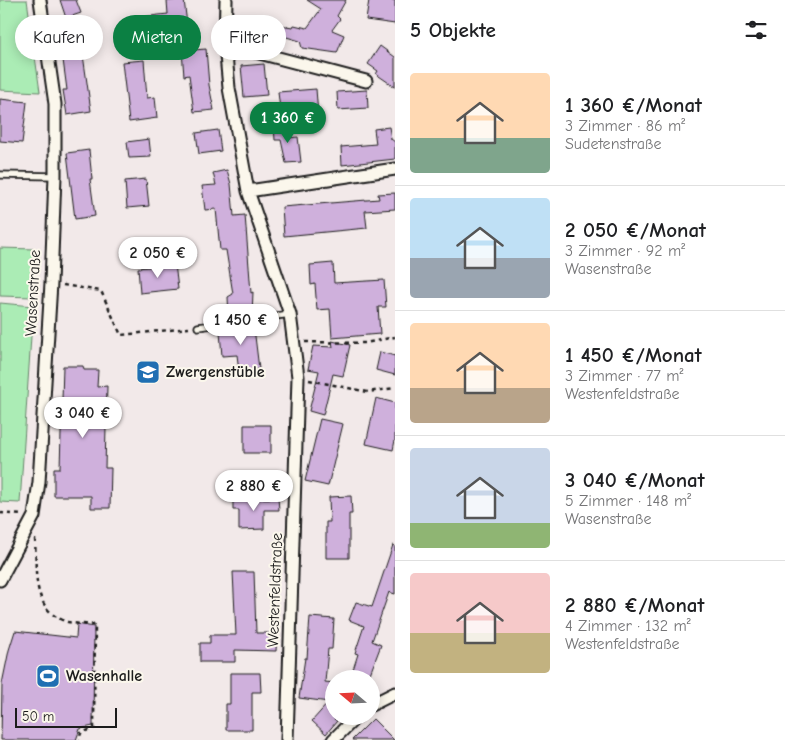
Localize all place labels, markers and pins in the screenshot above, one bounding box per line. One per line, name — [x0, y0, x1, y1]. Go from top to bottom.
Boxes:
pin: 1 360 € — [242, 102, 334, 144]
pin: 2 050 € — [112, 236, 204, 279]
pin: 1 450 € — [195, 304, 287, 346]
school or university icon: Zwergenstüble — [135, 359, 161, 385]
place label: Zwergenstüble — [166, 363, 265, 381]
pin: 3 040 € — [37, 396, 129, 439]
pin: 2 880 € — [208, 470, 300, 512]
sports icon: Wasenhalle — [35, 663, 61, 689]
place label: Wasenhalle — [66, 667, 142, 685]

